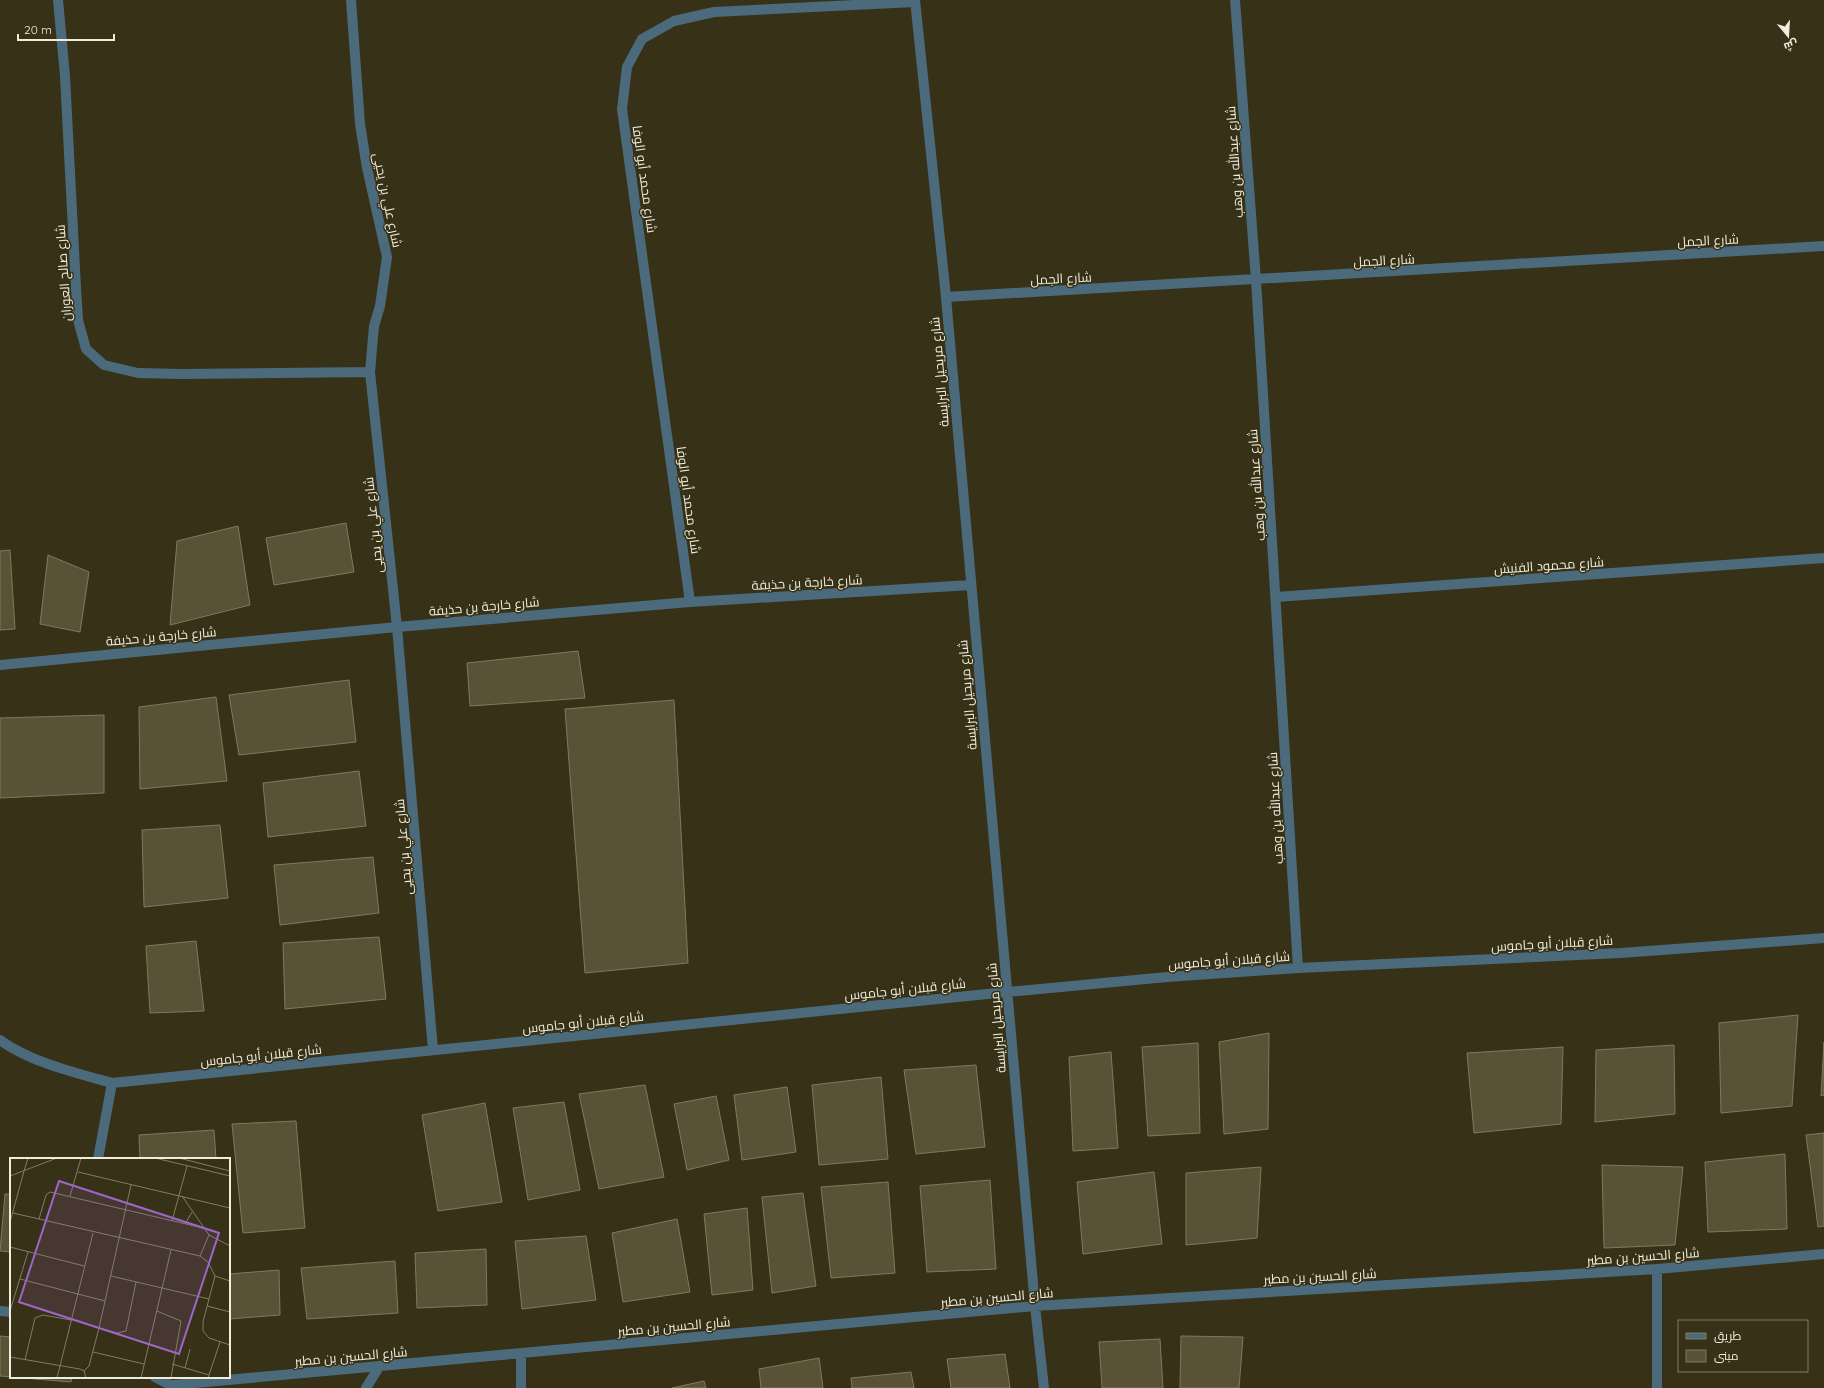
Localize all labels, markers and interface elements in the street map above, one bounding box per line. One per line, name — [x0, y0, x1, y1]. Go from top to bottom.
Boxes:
scale bar — [18, 16, 114, 42]
north arrow — [1768, 16, 1808, 56]
text: 20 m — [24, 22, 52, 37]
text: ش — [1782, 37, 1800, 54]
street label: شارع عبدالله بن وهب — [1222, 105, 1247, 218]
street label: شارع محمد أبو الوفا — [629, 124, 660, 234]
street label: شارع علي بن يحيى — [367, 151, 406, 249]
street label: شارع صالح العوران — [52, 224, 75, 322]
street label: شارع الجمل — [1677, 230, 1739, 251]
street label: شارع الجمل — [1353, 250, 1415, 271]
street label: شارع الجمل — [1030, 268, 1092, 289]
street label: شارع مريحيل البرايسة — [926, 316, 953, 428]
street label: شارع عبدالله بن وهب — [1244, 428, 1269, 541]
street label: شارع محمد أبو الوفا — [673, 445, 704, 555]
street label: شارع علي بن يحيى — [360, 476, 389, 574]
street label: شارع محمود الفنيش — [1493, 553, 1605, 578]
street label: شارع خارجة بن حذيفة — [751, 571, 863, 594]
street label: شارع خارجة بن حذيفة — [428, 593, 540, 620]
street label: شارع خارجة بن حذيفة — [105, 623, 217, 650]
street label: شارع مريحيل البرايسة — [954, 639, 981, 751]
street label: شارع عبدالله بن وهب — [1264, 752, 1287, 864]
street label: شارع علي بن يحيى — [391, 798, 418, 896]
street label: شارع قبلان أبو جاموس — [1491, 932, 1613, 955]
street label: شارع قبلان أبو جاموس — [1168, 948, 1291, 973]
street label: شارع مريحيل البرايسة — [983, 962, 1010, 1074]
street label: شارع قبلان أبو جاموس — [843, 975, 967, 1004]
street label: شارع قبلان أبو جاموس — [521, 1008, 645, 1037]
street label: شارع قبلان أبو جاموس — [199, 1041, 323, 1070]
inset map — [10, 1158, 230, 1378]
street label: شارع الحسين بن مطير — [1585, 1244, 1700, 1269]
street label: شارع الحسين بن مطير — [1262, 1265, 1377, 1288]
street label: شارع الحسين بن مطير — [939, 1284, 1054, 1311]
street label: شارع الحسين بن مطير — [616, 1313, 731, 1340]
legend — [1678, 1320, 1808, 1372]
text: طريق — [1714, 1328, 1742, 1343]
street label: شارع الحسين بن مطير — [293, 1343, 408, 1370]
text: مبنى — [1714, 1348, 1739, 1363]

